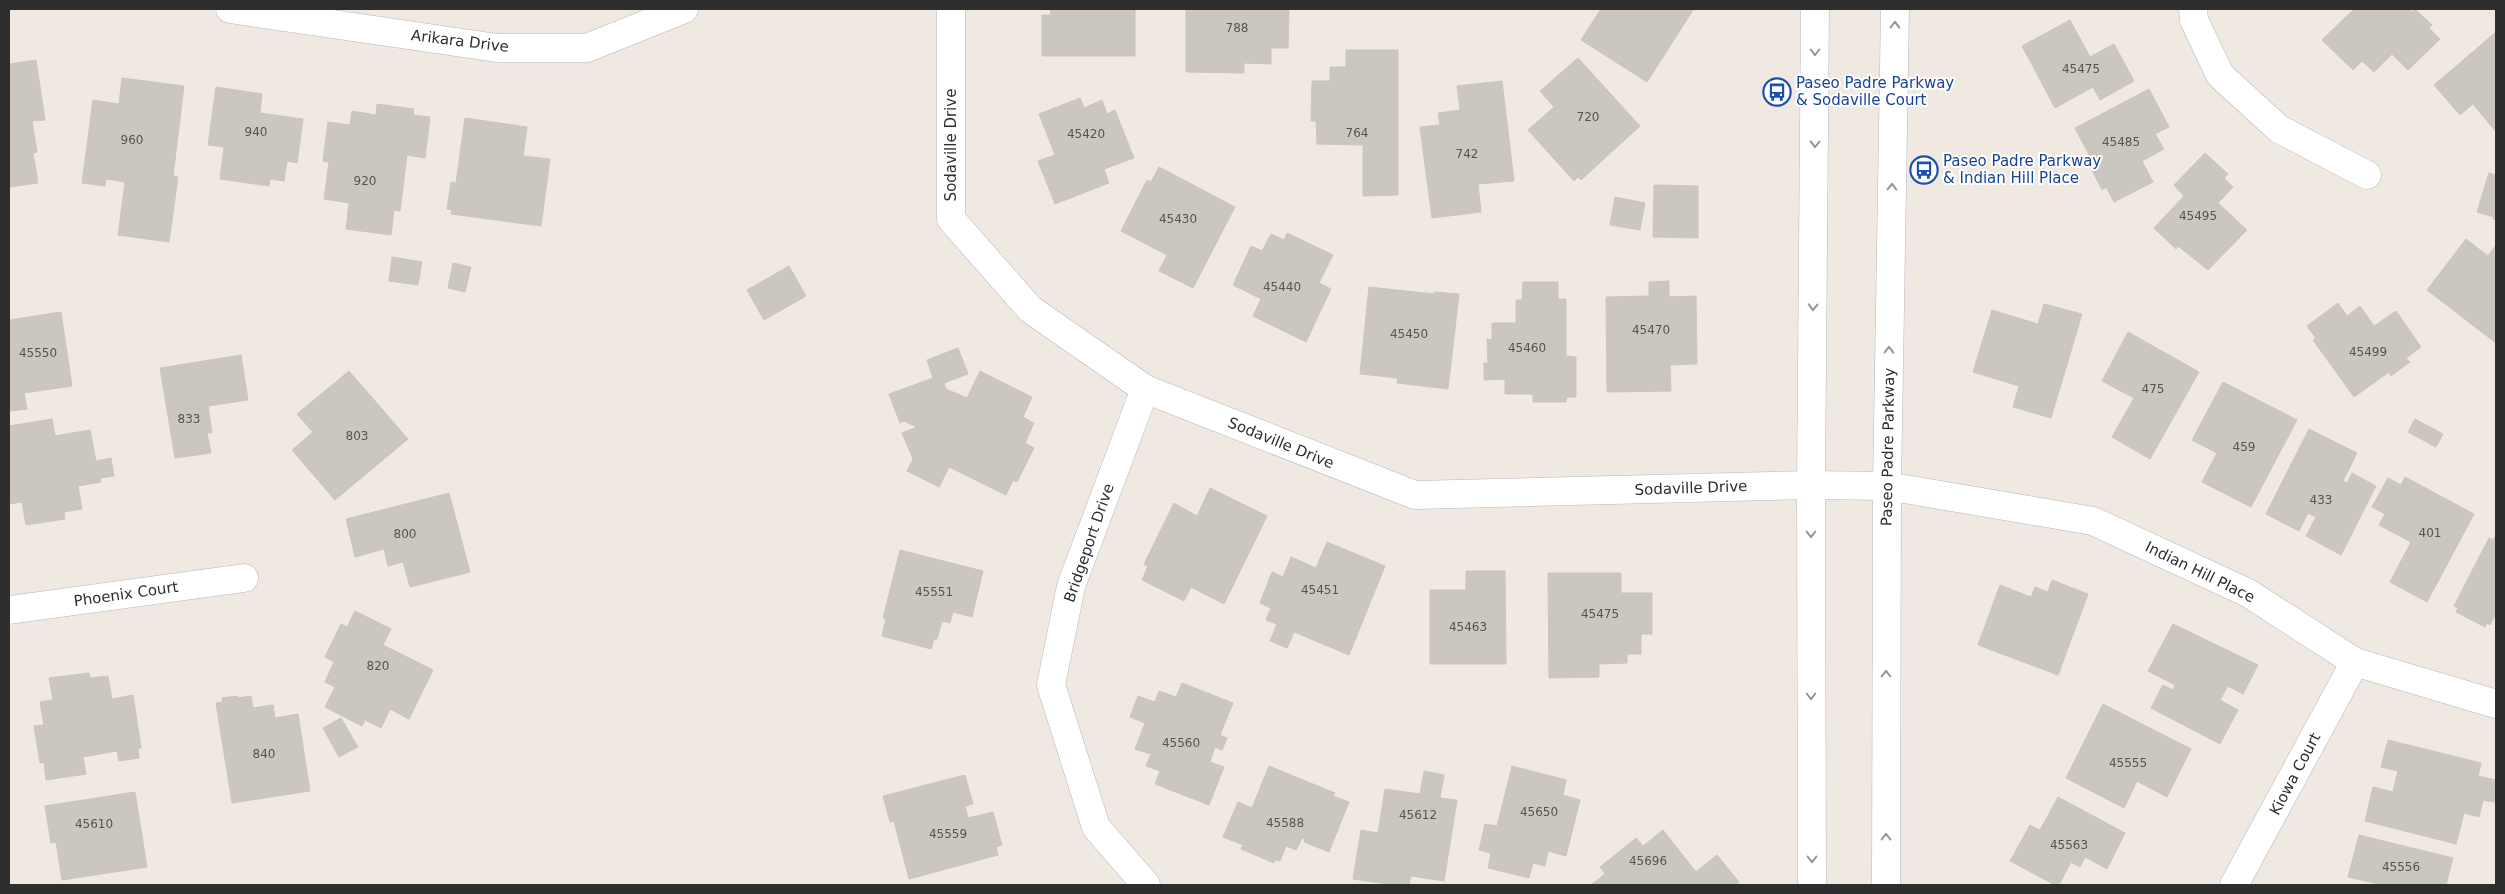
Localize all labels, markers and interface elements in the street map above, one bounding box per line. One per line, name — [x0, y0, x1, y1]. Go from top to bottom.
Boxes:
house number: 788 — [1226, 21, 1248, 35]
one-way arrow — [1889, 21, 1900, 29]
street label: Arikara Drive — [410, 26, 510, 56]
one-way arrow — [1810, 48, 1820, 56]
house number: 45475 — [2062, 62, 2100, 76]
place label: Paseo Padre Parkway & Sodaville Court — [1796, 74, 1954, 109]
bus stop icon: Paseo Padre Parkway & Sodaville Court — [1762, 77, 1792, 107]
street label: Sodaville Drive — [942, 89, 960, 201]
house number: 720 — [1577, 110, 1599, 124]
house number: 940 — [245, 125, 267, 139]
house number: 764 — [1346, 126, 1368, 140]
house number: 45420 — [1067, 127, 1105, 141]
house number: 960 — [121, 133, 143, 147]
house number: 45485 — [2102, 135, 2140, 149]
one-way arrow — [1810, 140, 1820, 148]
house number: 742 — [1456, 147, 1478, 161]
place label: Paseo Padre Parkway & Indian Hill Place — [1943, 152, 2101, 187]
bus stop icon: Paseo Padre Parkway & Indian Hill Place — [1909, 155, 1939, 185]
house number: 920 — [354, 174, 376, 188]
one-way arrow — [1887, 183, 1897, 190]
house number: 45495 — [2179, 209, 2217, 223]
house number: 45430 — [1159, 212, 1197, 226]
house number: 45440 — [1263, 280, 1301, 294]
one-way arrow — [1808, 303, 1818, 311]
house number: 45470 — [1632, 323, 1670, 337]
house number: 45450 — [1390, 327, 1428, 341]
house number: 45460 — [1508, 341, 1546, 355]
one-way arrow — [1884, 345, 1894, 353]
house number: 45499 — [2349, 345, 2387, 359]
house number: 45550 — [19, 346, 57, 360]
street label: Paseo Padre Parkway — [1878, 368, 1898, 526]
house number: 475 — [2142, 382, 2164, 396]
house number: 833 — [178, 412, 200, 426]
street label: Sodaville Drive — [1225, 414, 1337, 472]
house number: 803 — [346, 429, 368, 443]
house number: 459 — [2233, 440, 2255, 454]
street label: Sodaville Drive — [1634, 477, 1748, 499]
street label: Bridgeport Drive — [1060, 481, 1118, 605]
house number: 433 — [2310, 493, 2332, 507]
house number: 401 — [2419, 526, 2441, 540]
house number: 800 — [394, 527, 416, 541]
one-way arrow — [1806, 530, 1816, 538]
street label: Indian Hill Place — [2142, 538, 2258, 606]
street label: Phoenix Court — [73, 578, 180, 610]
house number: 45451 — [1301, 583, 1339, 597]
house number: 45551 — [915, 585, 953, 599]
house number: 45475 — [1581, 607, 1619, 621]
house number: 45463 — [1449, 620, 1487, 634]
house number: 820 — [367, 659, 389, 673]
one-way arrow — [1881, 670, 1892, 678]
one-way arrow — [1806, 693, 1816, 701]
street label: Kiowa Court — [2266, 730, 2324, 818]
house number: 45560 — [1162, 736, 1200, 750]
house number: 840 — [253, 747, 275, 761]
house number: 45555 — [2109, 756, 2147, 770]
house number: 45650 — [1520, 805, 1558, 819]
house number: 45612 — [1399, 808, 1437, 822]
house number: 45588 — [1266, 816, 1304, 830]
house number: 45610 — [75, 817, 113, 831]
house number: 45559 — [929, 827, 967, 841]
one-way arrow — [1881, 832, 1891, 840]
house number: 45563 — [2050, 838, 2088, 852]
house number: 45696 — [1629, 854, 1667, 868]
one-way arrow — [1807, 856, 1817, 863]
house number: 45556 — [2382, 860, 2420, 874]

